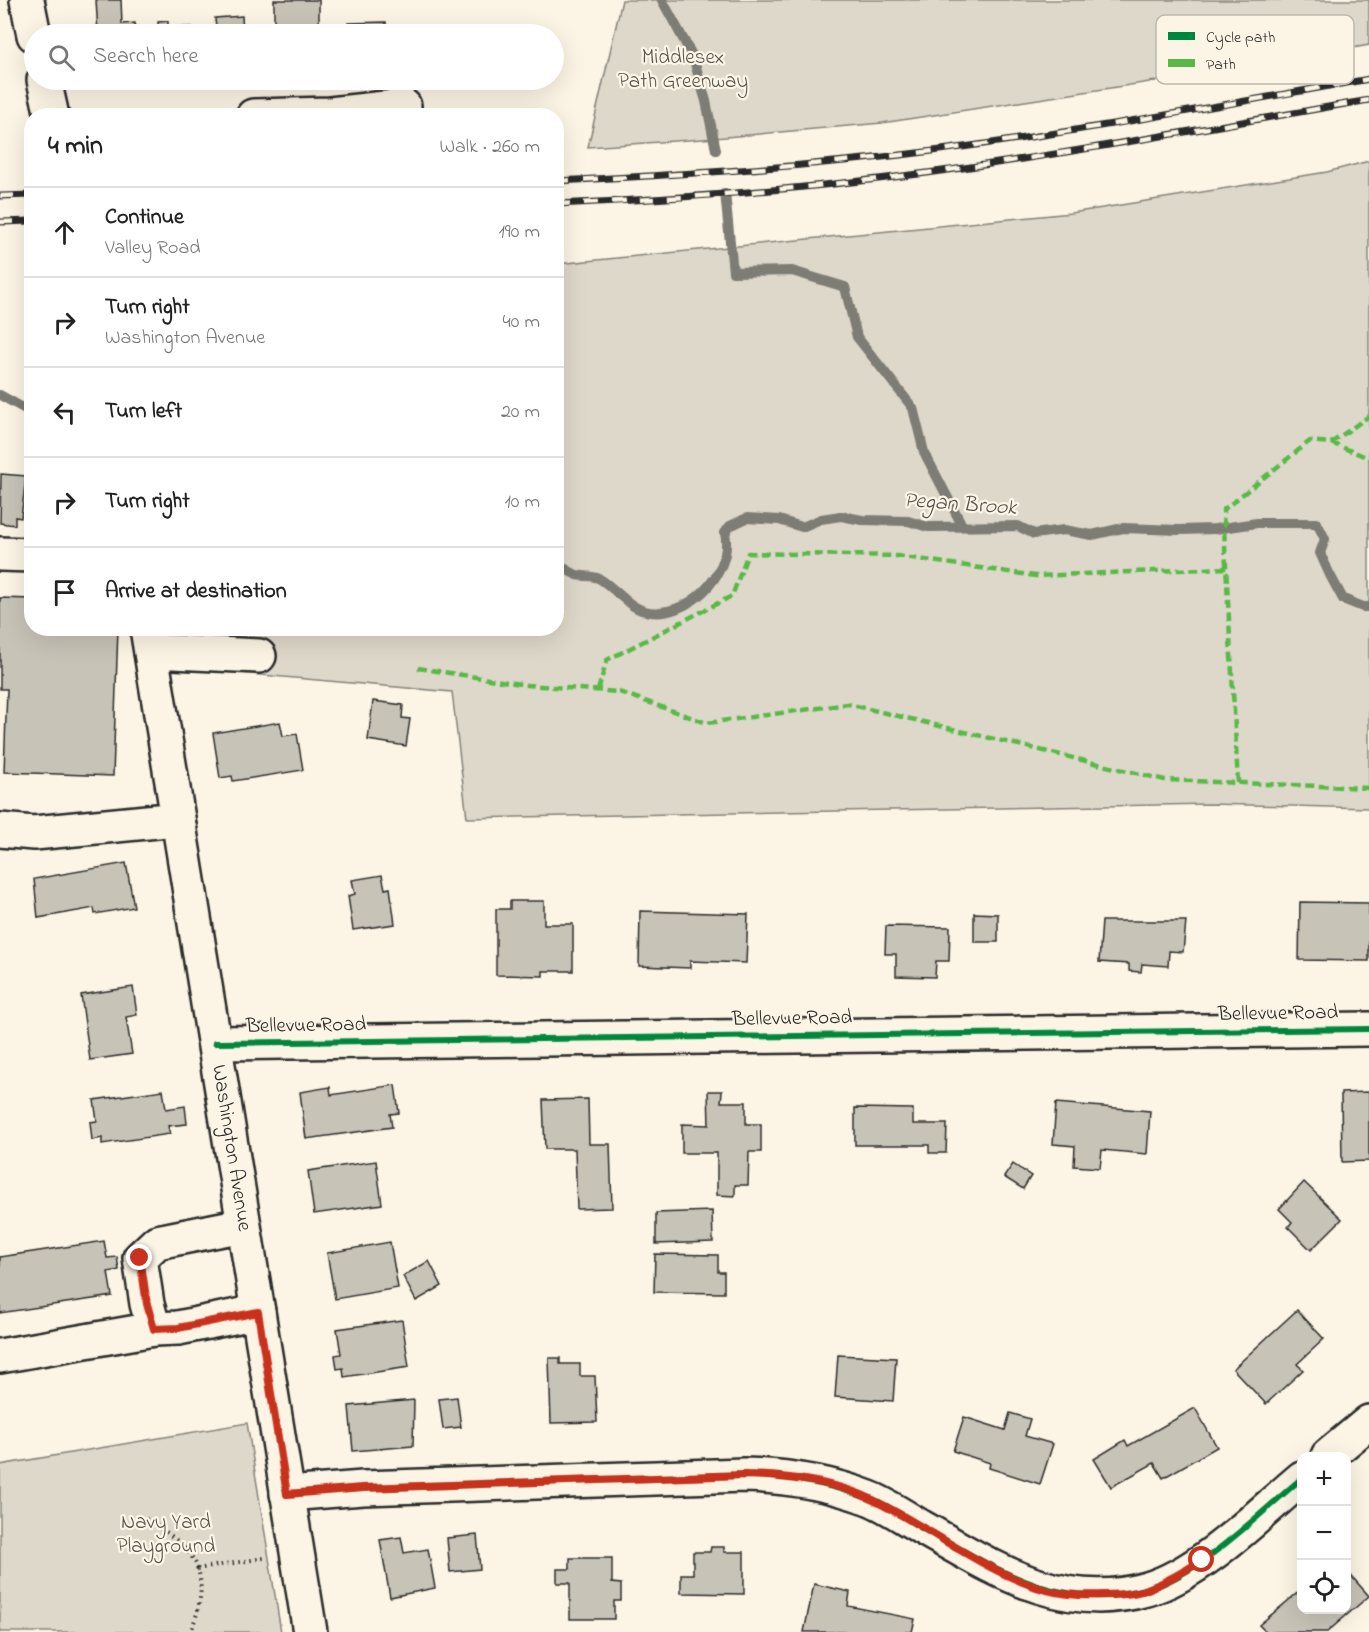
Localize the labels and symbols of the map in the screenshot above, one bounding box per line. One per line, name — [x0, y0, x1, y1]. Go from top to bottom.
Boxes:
legend — [1156, 15, 1354, 84]
text: Cycle path — [1206, 26, 1275, 50]
park label: Middlesex Path Greenway — [618, 43, 748, 99]
text: Path — [1206, 53, 1236, 77]
water label: Pegan Brook — [903, 485, 1019, 525]
street label: Bellevue Road — [1217, 998, 1339, 1030]
street label: Bellevue Road — [731, 1003, 853, 1035]
street label: Bellevue Road — [245, 1010, 367, 1042]
street label: Washington Avenue — [201, 1063, 259, 1234]
route end — [126, 1244, 152, 1270]
park label: Navy Yard Playground — [117, 1508, 215, 1564]
route start — [1188, 1546, 1214, 1572]

